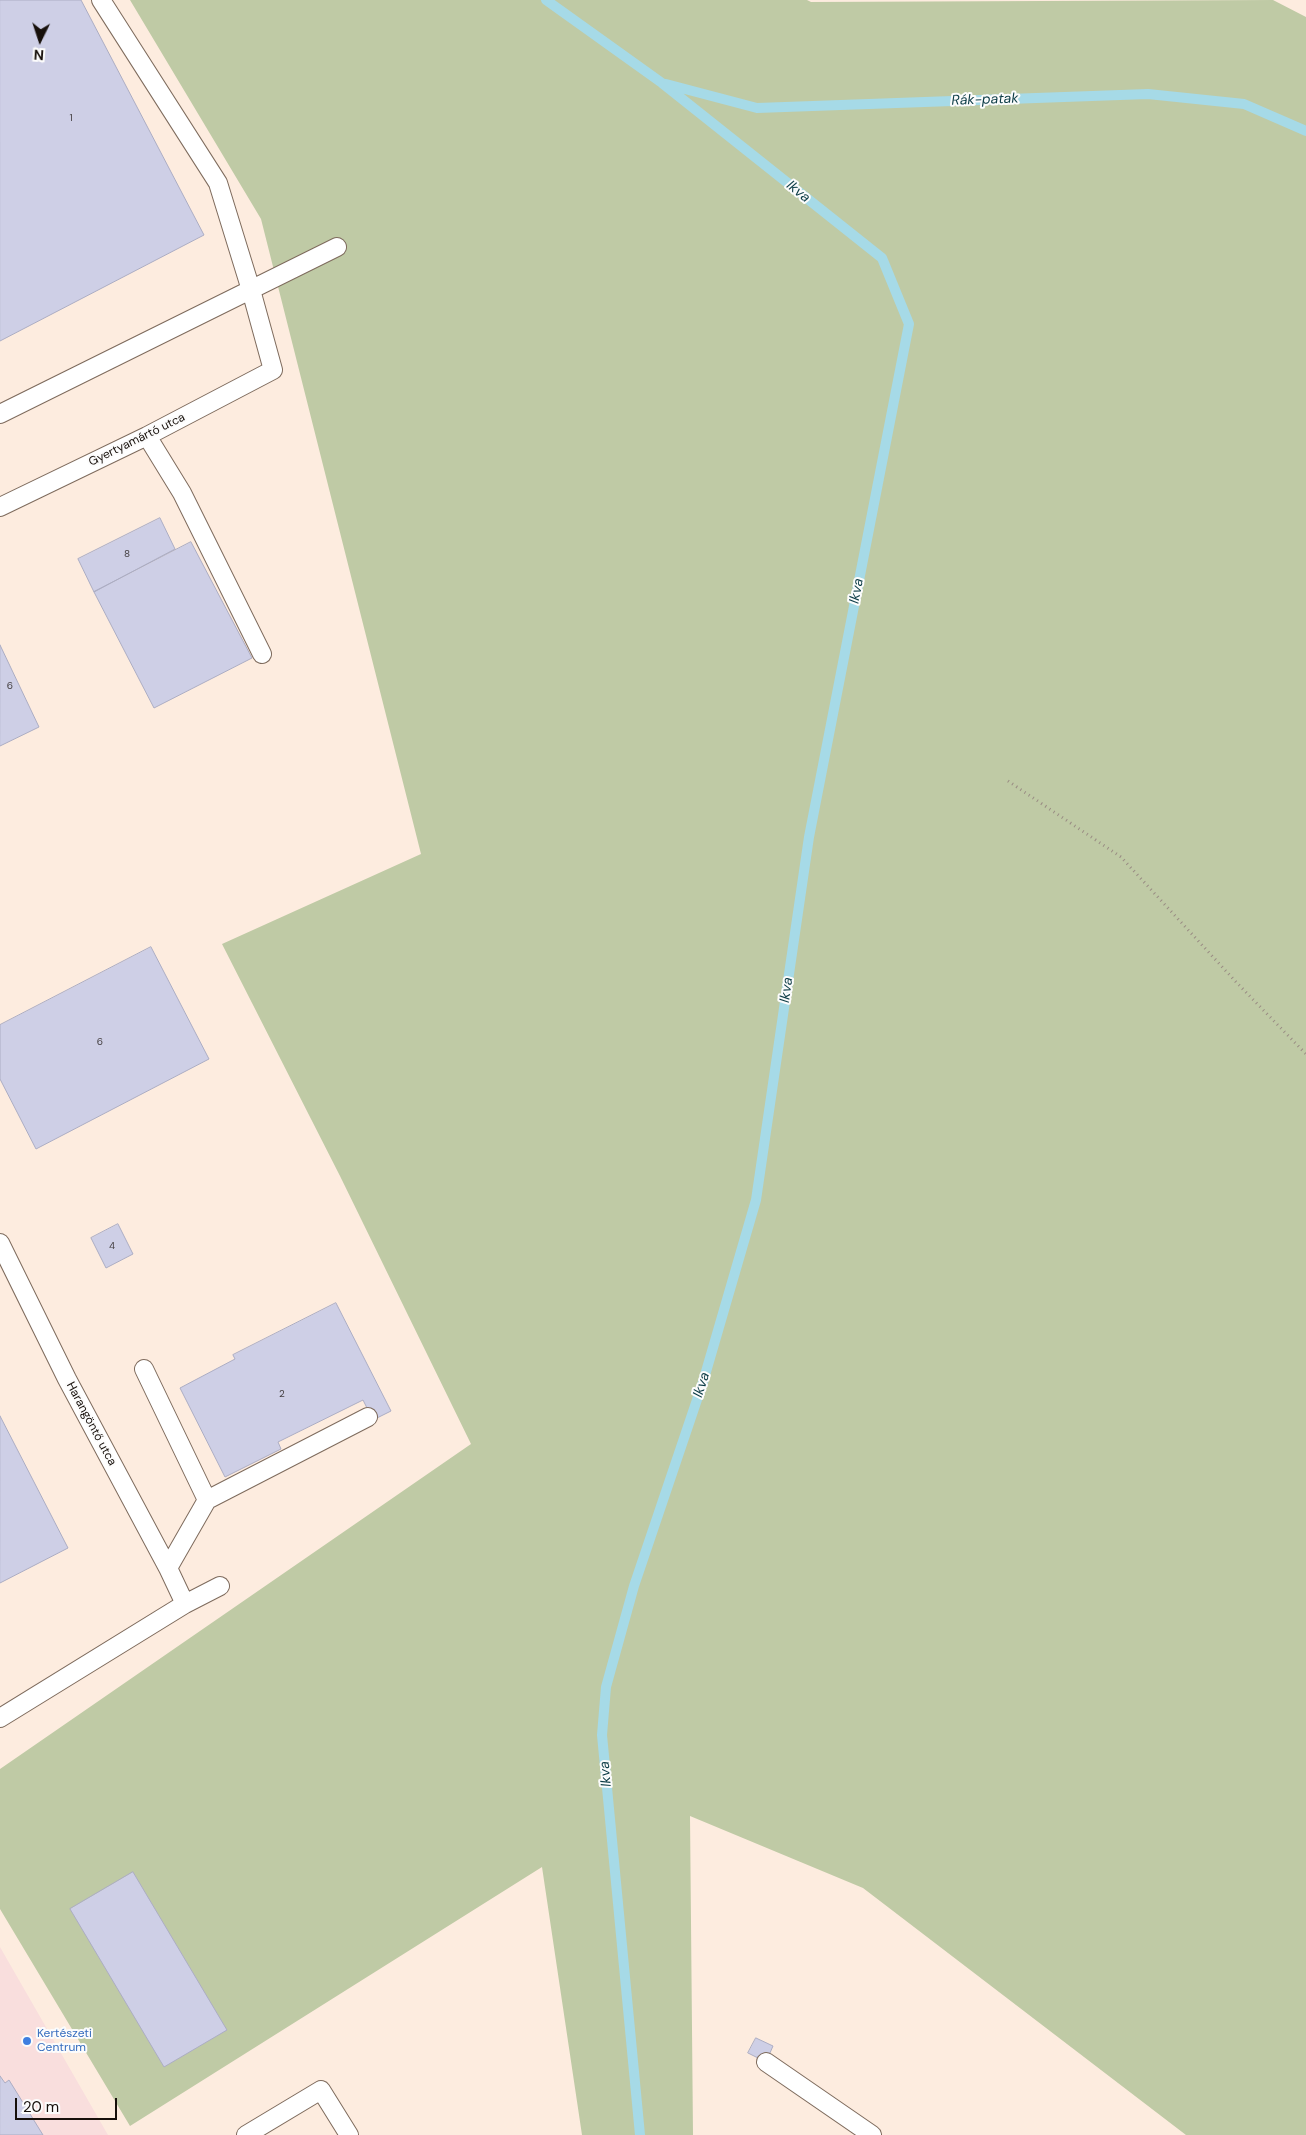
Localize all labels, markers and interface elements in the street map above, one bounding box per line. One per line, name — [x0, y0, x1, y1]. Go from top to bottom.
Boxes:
north arrow — [15, 15, 65, 65]
text: N — [33, 46, 45, 64]
water label: Rák-patak — [951, 90, 1019, 110]
house number: 1 — [69, 112, 73, 124]
water label: Ikva — [783, 177, 813, 207]
street label: Gyertyamártó utca — [87, 410, 187, 470]
house number: 8 — [124, 548, 130, 560]
water label: Ikva — [846, 577, 868, 605]
house number: 6 — [7, 680, 13, 692]
water label: Ikva — [777, 976, 797, 1004]
house number: 6 — [97, 1036, 103, 1048]
house number: 4 — [109, 1240, 115, 1252]
water label: Ikva — [690, 1370, 714, 1400]
street label: Harangöntő utca — [63, 1380, 119, 1468]
house number: 2 — [279, 1388, 285, 1400]
water label: Ikva — [597, 1760, 615, 1788]
place label: Kertészeti Centrum — [37, 2027, 92, 2055]
marker: Kertészeti Centrum — [21, 2035, 33, 2047]
scale bar — [18, 2088, 120, 2120]
text: 20 m — [23, 2097, 59, 2117]

